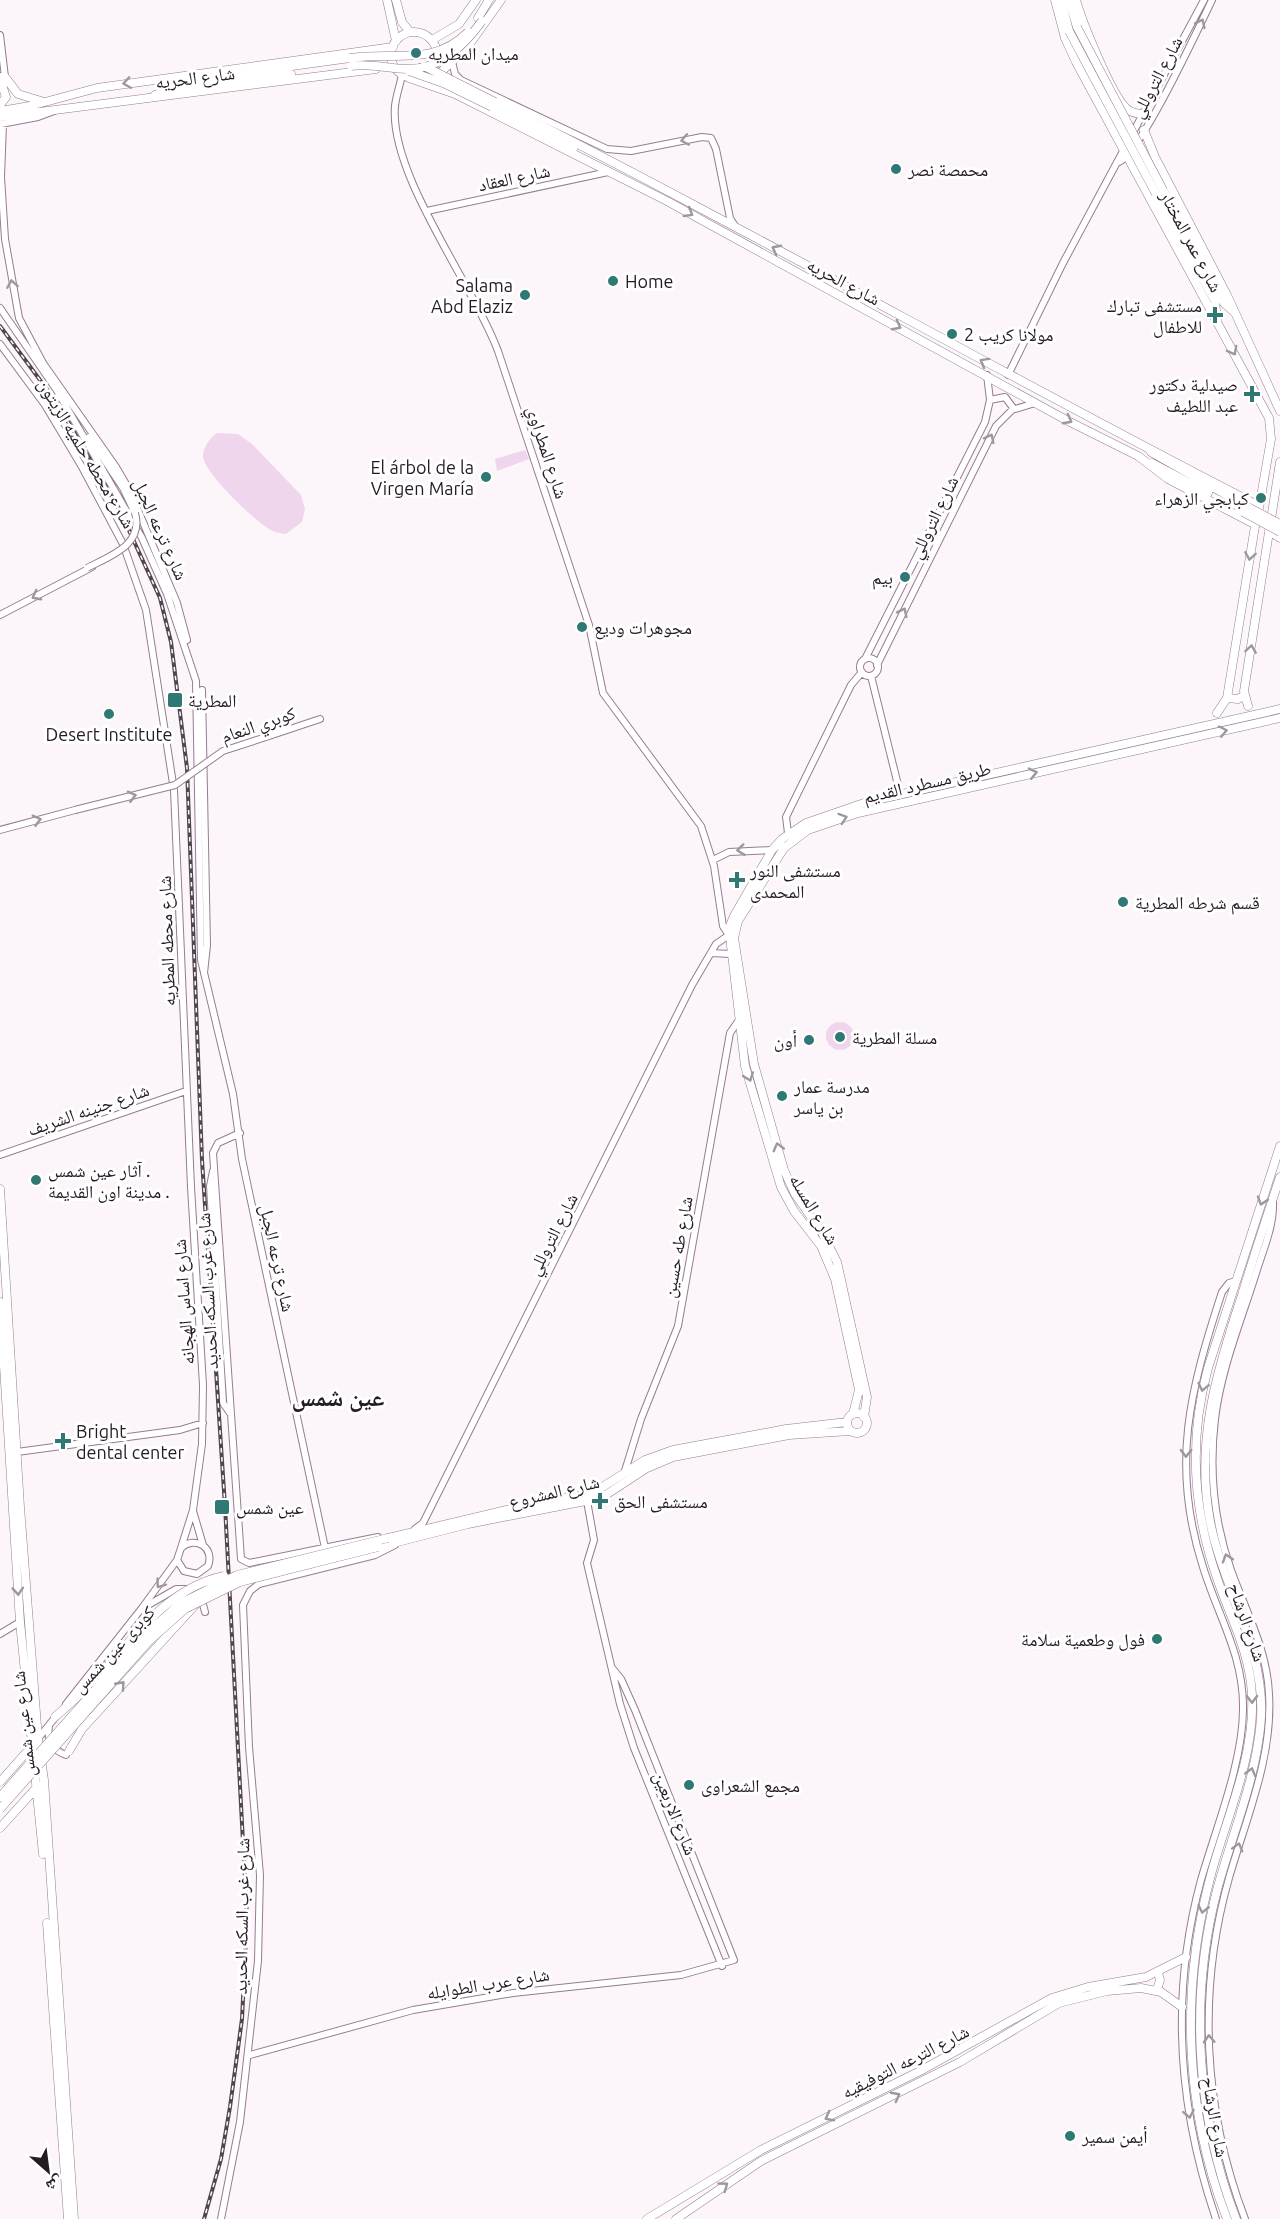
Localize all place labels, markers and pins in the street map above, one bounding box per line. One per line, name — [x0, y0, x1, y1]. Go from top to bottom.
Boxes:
place label: ميدان المطريه — [428, 43, 519, 65]
marker: ميدان المطريه — [409, 46, 423, 60]
place label: محمصة نصر — [907, 159, 988, 180]
marker: محمصة نصر — [889, 162, 903, 176]
place label: Home — [625, 271, 674, 291]
marker: Home — [606, 274, 620, 288]
place label: Salama Abd Elaziz — [431, 275, 513, 316]
marker: Salama Abd Elaziz — [518, 288, 532, 302]
place label: مستشفى تبارك للاطفال — [1107, 295, 1202, 338]
marker: مستشفى تبارك للاطفال — [1206, 306, 1224, 324]
place label: مولانا كريب 2 — [964, 324, 1053, 346]
marker: مولانا كريب 2 — [945, 327, 959, 341]
place label: صيدلية دكتور عبد اللطيف — [1149, 374, 1238, 417]
marker: صيدلية دكتور عبد اللطيف — [1243, 385, 1261, 403]
place label: El árbol de la Virgen María — [371, 457, 474, 498]
marker: El árbol de la Virgen María — [479, 470, 493, 484]
place label: كبابجي الزهراء — [1154, 488, 1250, 514]
marker: كبابجي الزهراء — [1254, 491, 1268, 505]
place label: بيم — [872, 567, 893, 590]
marker: بيم — [898, 570, 912, 584]
place label: مجوهرات وديع — [594, 617, 692, 640]
marker: مجوهرات وديع — [575, 620, 589, 634]
place label: المطرية — [188, 690, 236, 711]
marker: المطرية — [166, 691, 184, 709]
marker: Desert Institute — [102, 707, 116, 721]
place label: Desert Institute — [46, 724, 172, 744]
place label: مستشفى النور المحمدى — [749, 860, 841, 903]
marker: مستشفى النور المحمدى — [728, 871, 746, 889]
place label: قسم شرطه المطرية — [1135, 892, 1260, 915]
marker: قسم شرطه المطرية — [1116, 895, 1130, 909]
place label: مسلة المطرية — [852, 1027, 937, 1048]
place label: أون — [774, 1030, 797, 1052]
marker: مسلة المطرية — [833, 1030, 847, 1044]
marker: أون — [802, 1033, 816, 1047]
place label: مدرسة عمار بن ياسر — [793, 1076, 870, 1119]
marker: مدرسة عمار بن ياسر — [775, 1089, 789, 1103]
place label: آثار عين شمس . مدينة اون القديمة . — [48, 1160, 170, 1203]
marker: آثار عين شمس . مدينة اون القديمة . — [29, 1173, 43, 1187]
place label: Bright dental center — [76, 1421, 184, 1462]
marker: Bright dental center — [54, 1432, 72, 1450]
place label: مستشفى الحق — [614, 1491, 708, 1513]
marker: مستشفى الحق — [591, 1492, 609, 1510]
place label: عين شمس — [236, 1497, 304, 1519]
marker: عين شمس — [213, 1498, 231, 1516]
place label: فول وطعمية سلامة — [1021, 1629, 1145, 1651]
marker: فول وطعمية سلامة — [1150, 1632, 1164, 1646]
place label: مجمع الشعراوى — [701, 1775, 800, 1798]
marker: مجمع الشعراوى — [682, 1778, 696, 1792]
place label: أيمن سمير — [1081, 2126, 1148, 2148]
marker: أيمن سمير — [1063, 2129, 1077, 2143]

